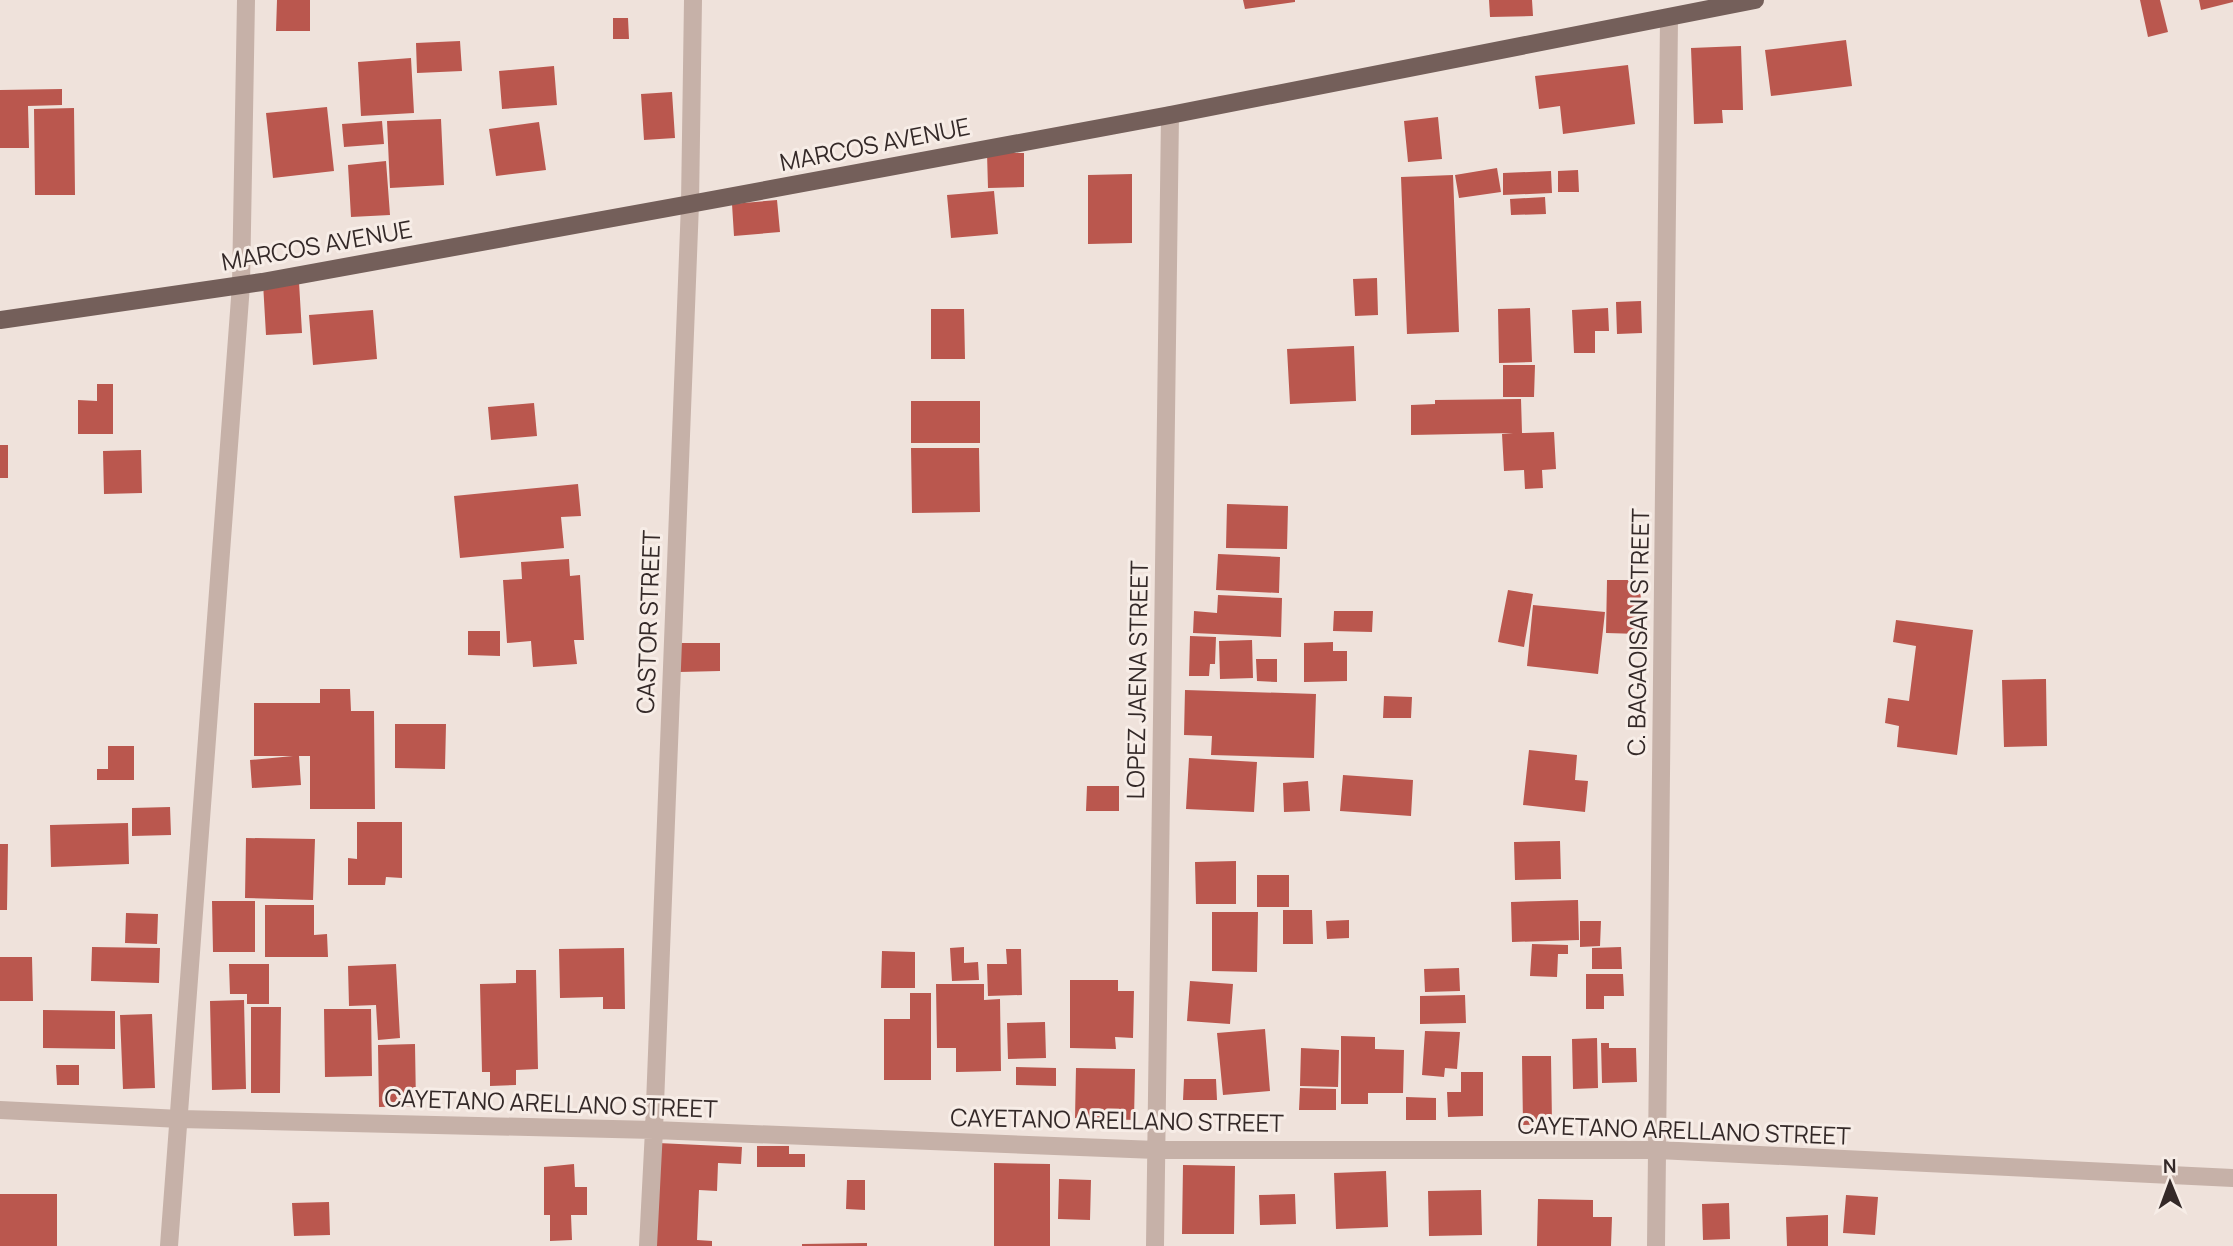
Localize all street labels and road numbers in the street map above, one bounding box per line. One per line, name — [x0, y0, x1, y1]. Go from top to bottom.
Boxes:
street label: MARCOS AVENUE — [777, 109, 973, 178]
street label: MARCOS AVENUE — [219, 212, 415, 278]
street label: C. BAGAOISAN STREET — [1619, 507, 1656, 756]
street label: CASTOR STREET — [628, 529, 667, 714]
street label: LOPEZ JAENA STREET — [1118, 560, 1155, 800]
street label: CAYETANO ARELLANO STREET — [384, 1080, 719, 1125]
street label: CAYETANO ARELLANO STREET — [950, 1100, 1285, 1139]
street label: CAYETANO ARELLANO STREET — [1517, 1107, 1852, 1152]

